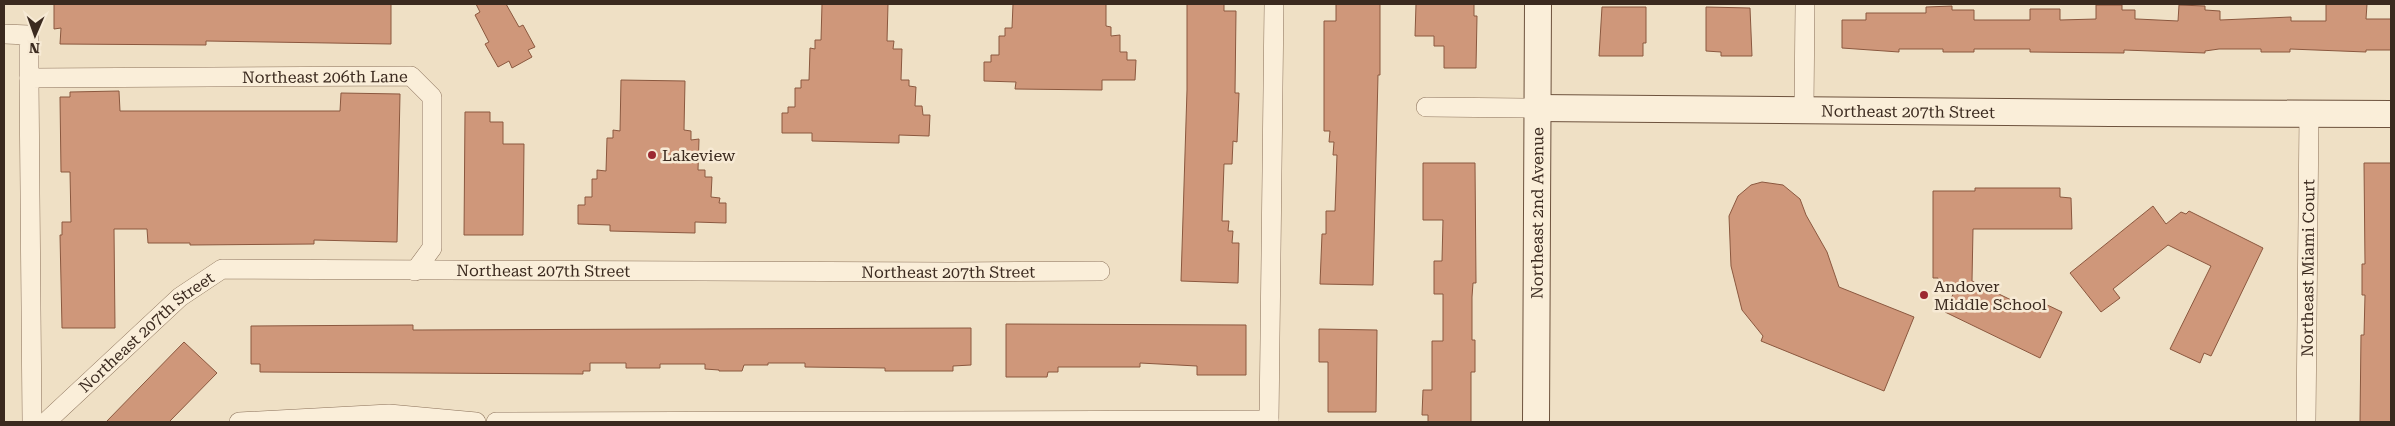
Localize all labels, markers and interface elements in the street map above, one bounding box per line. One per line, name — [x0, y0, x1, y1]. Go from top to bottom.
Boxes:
north arrow — [10, 10, 60, 60]
text: N — [29, 40, 40, 56]
street label: Northeast 206th Lane — [242, 67, 408, 86]
street label: Northeast 207th Street — [1821, 101, 1995, 121]
street label: Northeast 2nd Avenue — [1527, 127, 1547, 299]
place label: Lakeview — [662, 146, 736, 165]
marker: Lakeview — [646, 149, 658, 161]
street label: Northeast Miami Court — [2297, 179, 2318, 357]
street label: Northeast 207th Street — [456, 260, 630, 280]
street label: Northeast 207th Street — [861, 262, 1035, 282]
street label: Northeast 207th Street — [75, 268, 217, 396]
place label: Andover Middle School — [1934, 277, 2047, 314]
marker: Andover Middle School — [1918, 289, 1930, 301]

